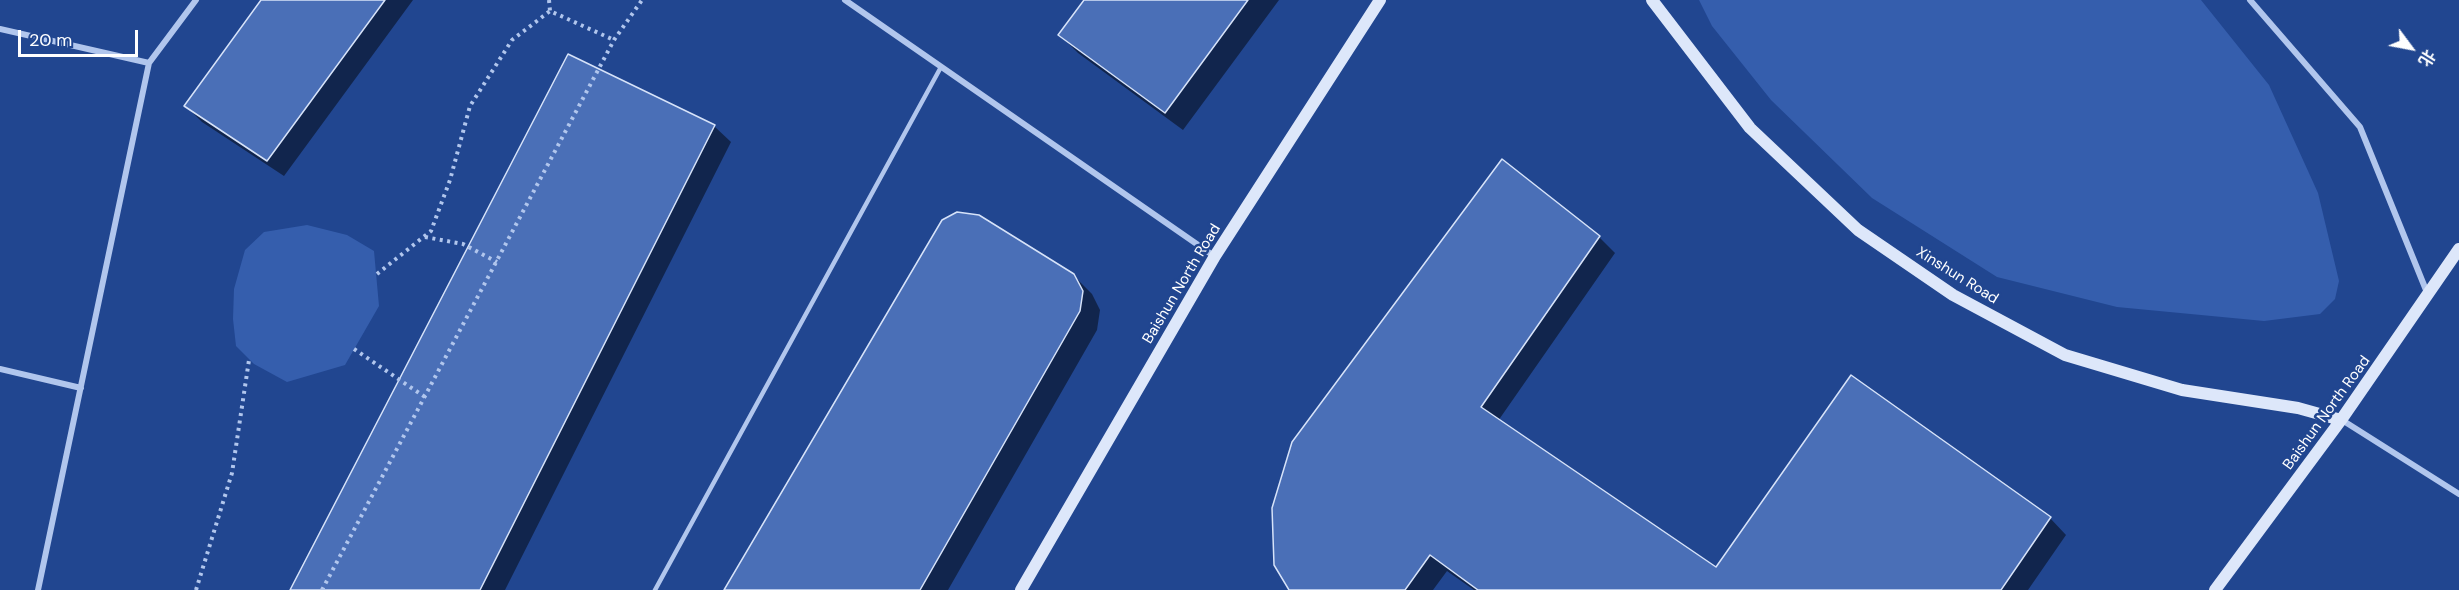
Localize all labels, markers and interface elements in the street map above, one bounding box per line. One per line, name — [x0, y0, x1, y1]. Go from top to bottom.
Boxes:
scale bar — [21, 18, 141, 56]
north arrow — [2381, 18, 2441, 78]
text: 20 m — [29, 28, 72, 52]
text: 北 — [2414, 45, 2440, 70]
street label: Baishun North Road — [1139, 221, 1225, 347]
street label: Xinshun Road — [1913, 244, 2001, 308]
street label: Baishun North Road — [2280, 353, 2374, 473]

